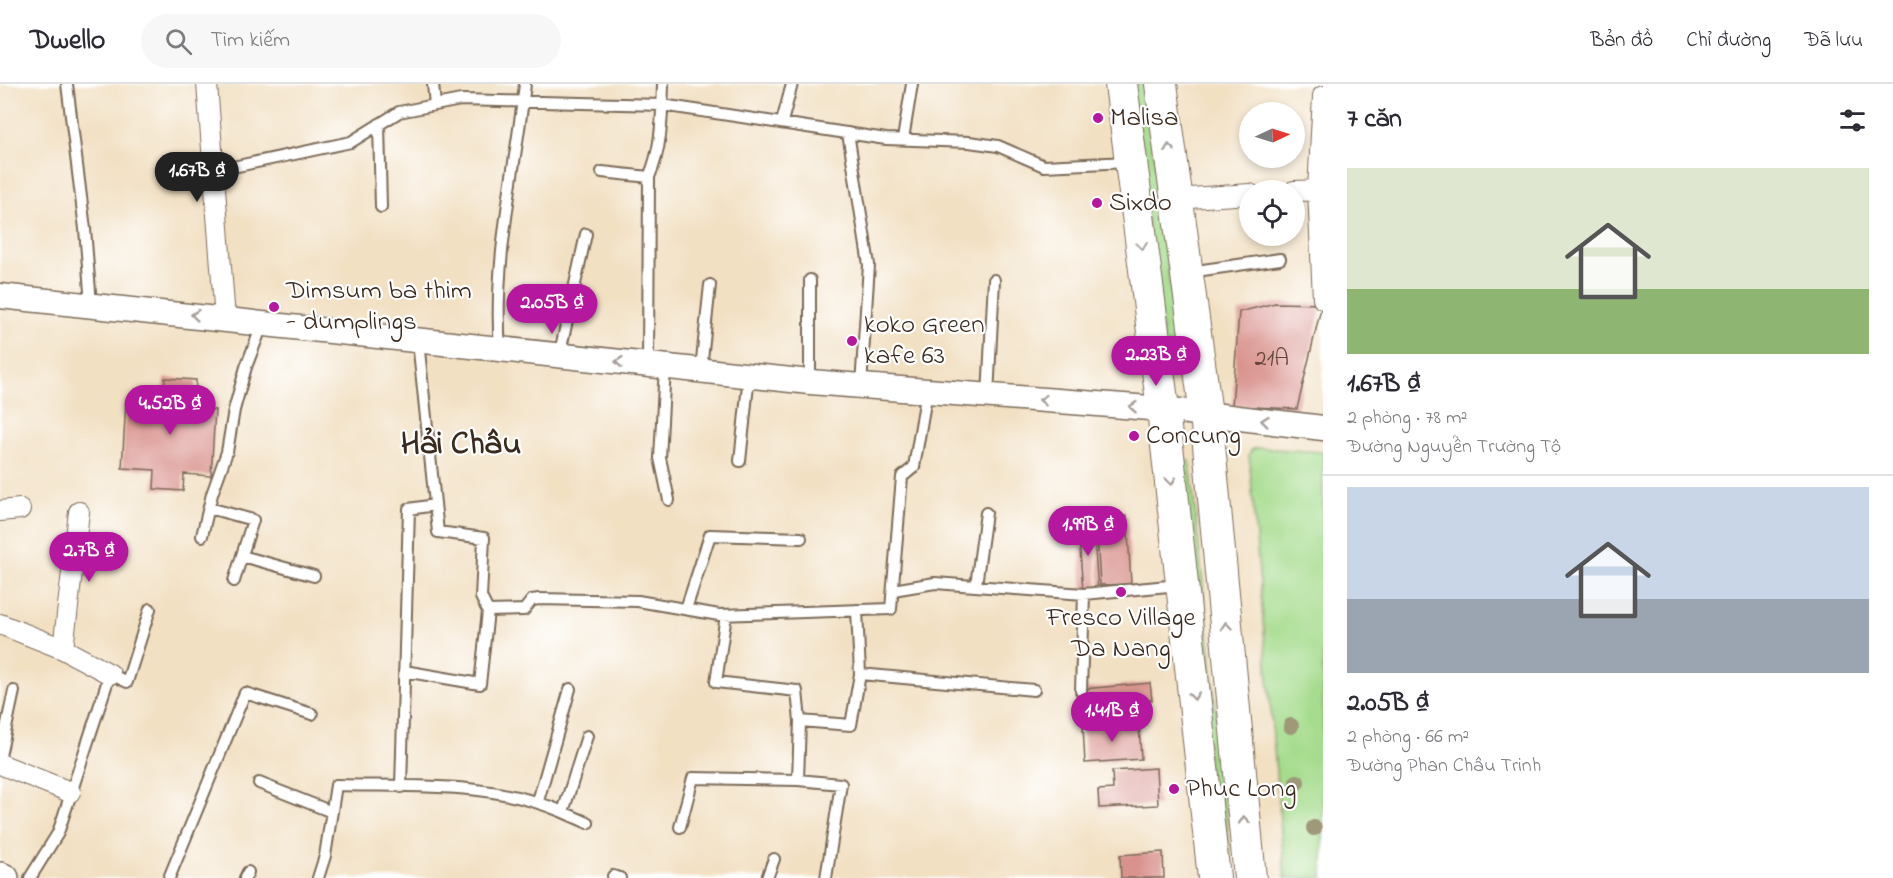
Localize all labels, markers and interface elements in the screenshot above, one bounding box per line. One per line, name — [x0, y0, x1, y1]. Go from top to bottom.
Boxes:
search box — [141, 14, 561, 68]
text: Dwello — [30, 21, 105, 62]
icon: search — [162, 25, 195, 58]
text: Tìm kiếm — [210, 25, 290, 57]
text: Bản đồ — [1590, 26, 1653, 56]
text: Chỉ đường — [1686, 26, 1771, 56]
text: Đã lưu — [1804, 26, 1863, 56]
place label: Malisa — [1110, 99, 1179, 138]
text: 7 căn — [1347, 101, 1402, 139]
north arrow — [1239, 102, 1305, 168]
map controls — [1239, 102, 1305, 246]
icon: filters — [1836, 104, 1869, 137]
marker: Malisa — [1091, 111, 1105, 125]
one-way arrow — [1163, 144, 1176, 153]
pin: 1.67B ₫ — [142, 152, 252, 203]
text: 1.67B ₫ — [169, 157, 225, 186]
button: locate — [1239, 180, 1305, 246]
place label: Sixdo — [1109, 184, 1172, 223]
marker: Sixdo — [1090, 196, 1104, 210]
icon: home — [1554, 207, 1662, 315]
one-way arrow — [1135, 242, 1147, 251]
place label: Dimsum ba thim - dumplings — [285, 272, 472, 342]
pin: 2.05B ₫ — [497, 284, 607, 335]
text: 2.05B ₫ — [520, 289, 584, 318]
marker: Dimsum ba thim - dumplings — [267, 300, 281, 314]
place label: koko Green kafe 63 — [864, 306, 984, 376]
one-way arrow — [191, 310, 200, 322]
marker: koko Green kafe 63 — [845, 334, 859, 348]
pin: 2.23B ₫ — [1101, 336, 1211, 387]
text: 2.23B ₫ — [1125, 341, 1187, 370]
house number: 21A — [1255, 342, 1289, 377]
one-way arrow — [614, 356, 623, 369]
text: 1.67B ₫ — [1347, 366, 1420, 404]
pin: 4.52B ₫ — [115, 385, 225, 436]
text: 4.52B ₫ — [139, 390, 201, 419]
one-way arrow — [1038, 394, 1047, 407]
one-way arrow — [1128, 401, 1137, 414]
text: 2 phòng · 78 m² — [1347, 404, 1467, 433]
one-way arrow — [1260, 415, 1269, 428]
place label: Concung — [1146, 417, 1241, 456]
district label: Hải Châu — [401, 421, 521, 469]
marker: Concung — [1127, 429, 1141, 443]
text: Đường Nguyễn Trường Tộ — [1347, 433, 1560, 462]
one-way arrow — [1164, 477, 1177, 486]
pin: 1.99B ₫ — [1033, 506, 1143, 557]
text: 1.99B ₫ — [1062, 511, 1114, 540]
icon: home — [1554, 526, 1662, 634]
pin: 2.7B ₫ — [40, 532, 138, 583]
text: 2.7B ₫ — [63, 537, 115, 566]
marker: Fresco Village Da Nang — [1114, 585, 1128, 599]
place label: Fresco Village Da Nang — [1045, 599, 1196, 669]
one-way arrow — [1220, 621, 1233, 630]
text: 2.05B ₫ — [1347, 685, 1429, 723]
one-way arrow — [1188, 691, 1200, 701]
pin: 1.41B ₫ — [1057, 692, 1167, 743]
text: 1.41B ₫ — [1085, 697, 1139, 726]
text: 2 phòng · 66 m² — [1347, 723, 1469, 752]
text: Đường Phan Châu Trinh — [1347, 752, 1541, 781]
place label: Phuc Long — [1186, 770, 1296, 809]
marker: Phuc Long — [1167, 782, 1181, 796]
one-way arrow — [1238, 815, 1251, 824]

